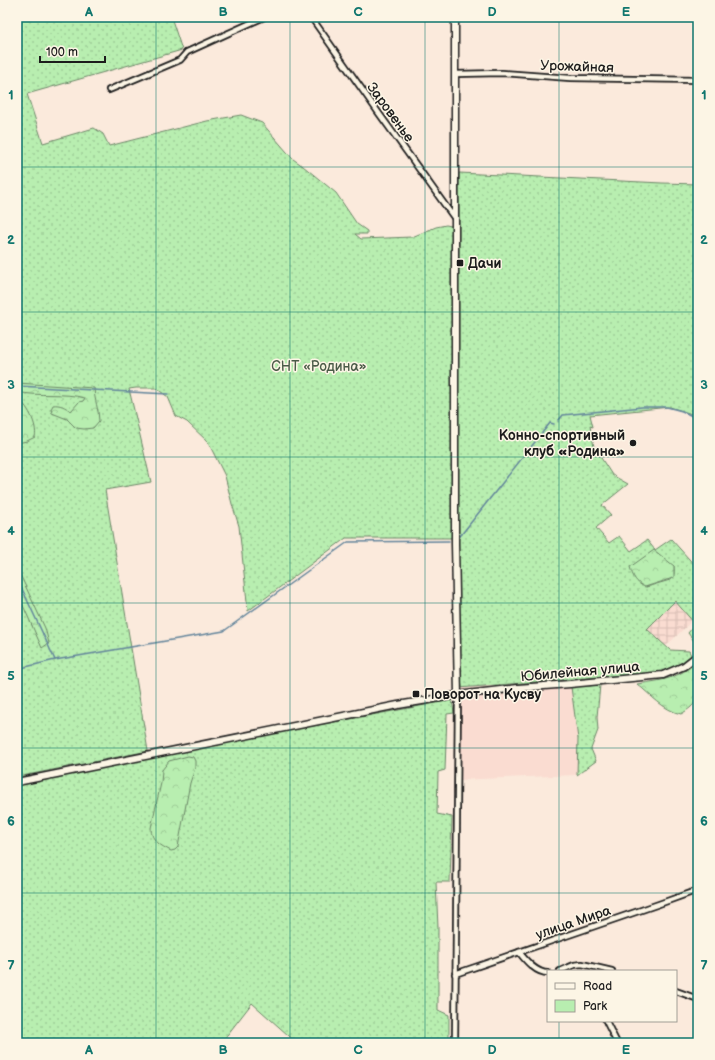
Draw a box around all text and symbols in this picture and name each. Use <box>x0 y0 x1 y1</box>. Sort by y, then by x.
text: A <box>84 4 93 20</box>
text: B <box>218 4 228 20</box>
text: C <box>353 4 363 20</box>
text: D <box>487 4 497 20</box>
text: E <box>622 4 631 20</box>
scale bar <box>40 38 105 64</box>
text: 100 m <box>46 45 78 60</box>
street label: Урожайная <box>540 57 614 76</box>
street label: Заровенье <box>363 79 418 146</box>
text: 1 <box>8 87 14 103</box>
text: 1 <box>701 87 707 103</box>
text: 2 <box>7 232 15 248</box>
text: 2 <box>700 232 708 248</box>
place label: Дачи <box>468 255 502 272</box>
marker: Дачи <box>455 258 465 268</box>
park label: СНТ «Родина» <box>271 358 367 375</box>
text: 3 <box>7 377 15 393</box>
text: 3 <box>700 377 708 393</box>
place label: Конно-спортивный клуб «Родина» <box>499 427 625 460</box>
marker: Конно-спортивный клуб «Родина» <box>628 438 638 448</box>
text: 4 <box>7 523 15 539</box>
text: 4 <box>700 523 708 539</box>
street label: Юбилейная улица <box>520 658 641 685</box>
text: 5 <box>7 668 15 684</box>
text: 5 <box>700 668 708 684</box>
place label: Поворот на Кусву <box>424 686 541 703</box>
marker: Поворот на Кусву <box>411 689 421 699</box>
text: 6 <box>7 813 15 829</box>
text: 6 <box>700 813 708 829</box>
street label: улица Мира <box>533 901 614 943</box>
text: 7 <box>7 958 15 974</box>
text: 7 <box>700 958 708 974</box>
legend <box>547 970 677 1022</box>
text: Road <box>583 979 612 994</box>
text: Park <box>583 999 607 1014</box>
text: A <box>84 1042 93 1058</box>
text: B <box>218 1042 228 1058</box>
text: C <box>353 1042 363 1058</box>
text: D <box>487 1042 497 1058</box>
text: E <box>622 1042 631 1058</box>

